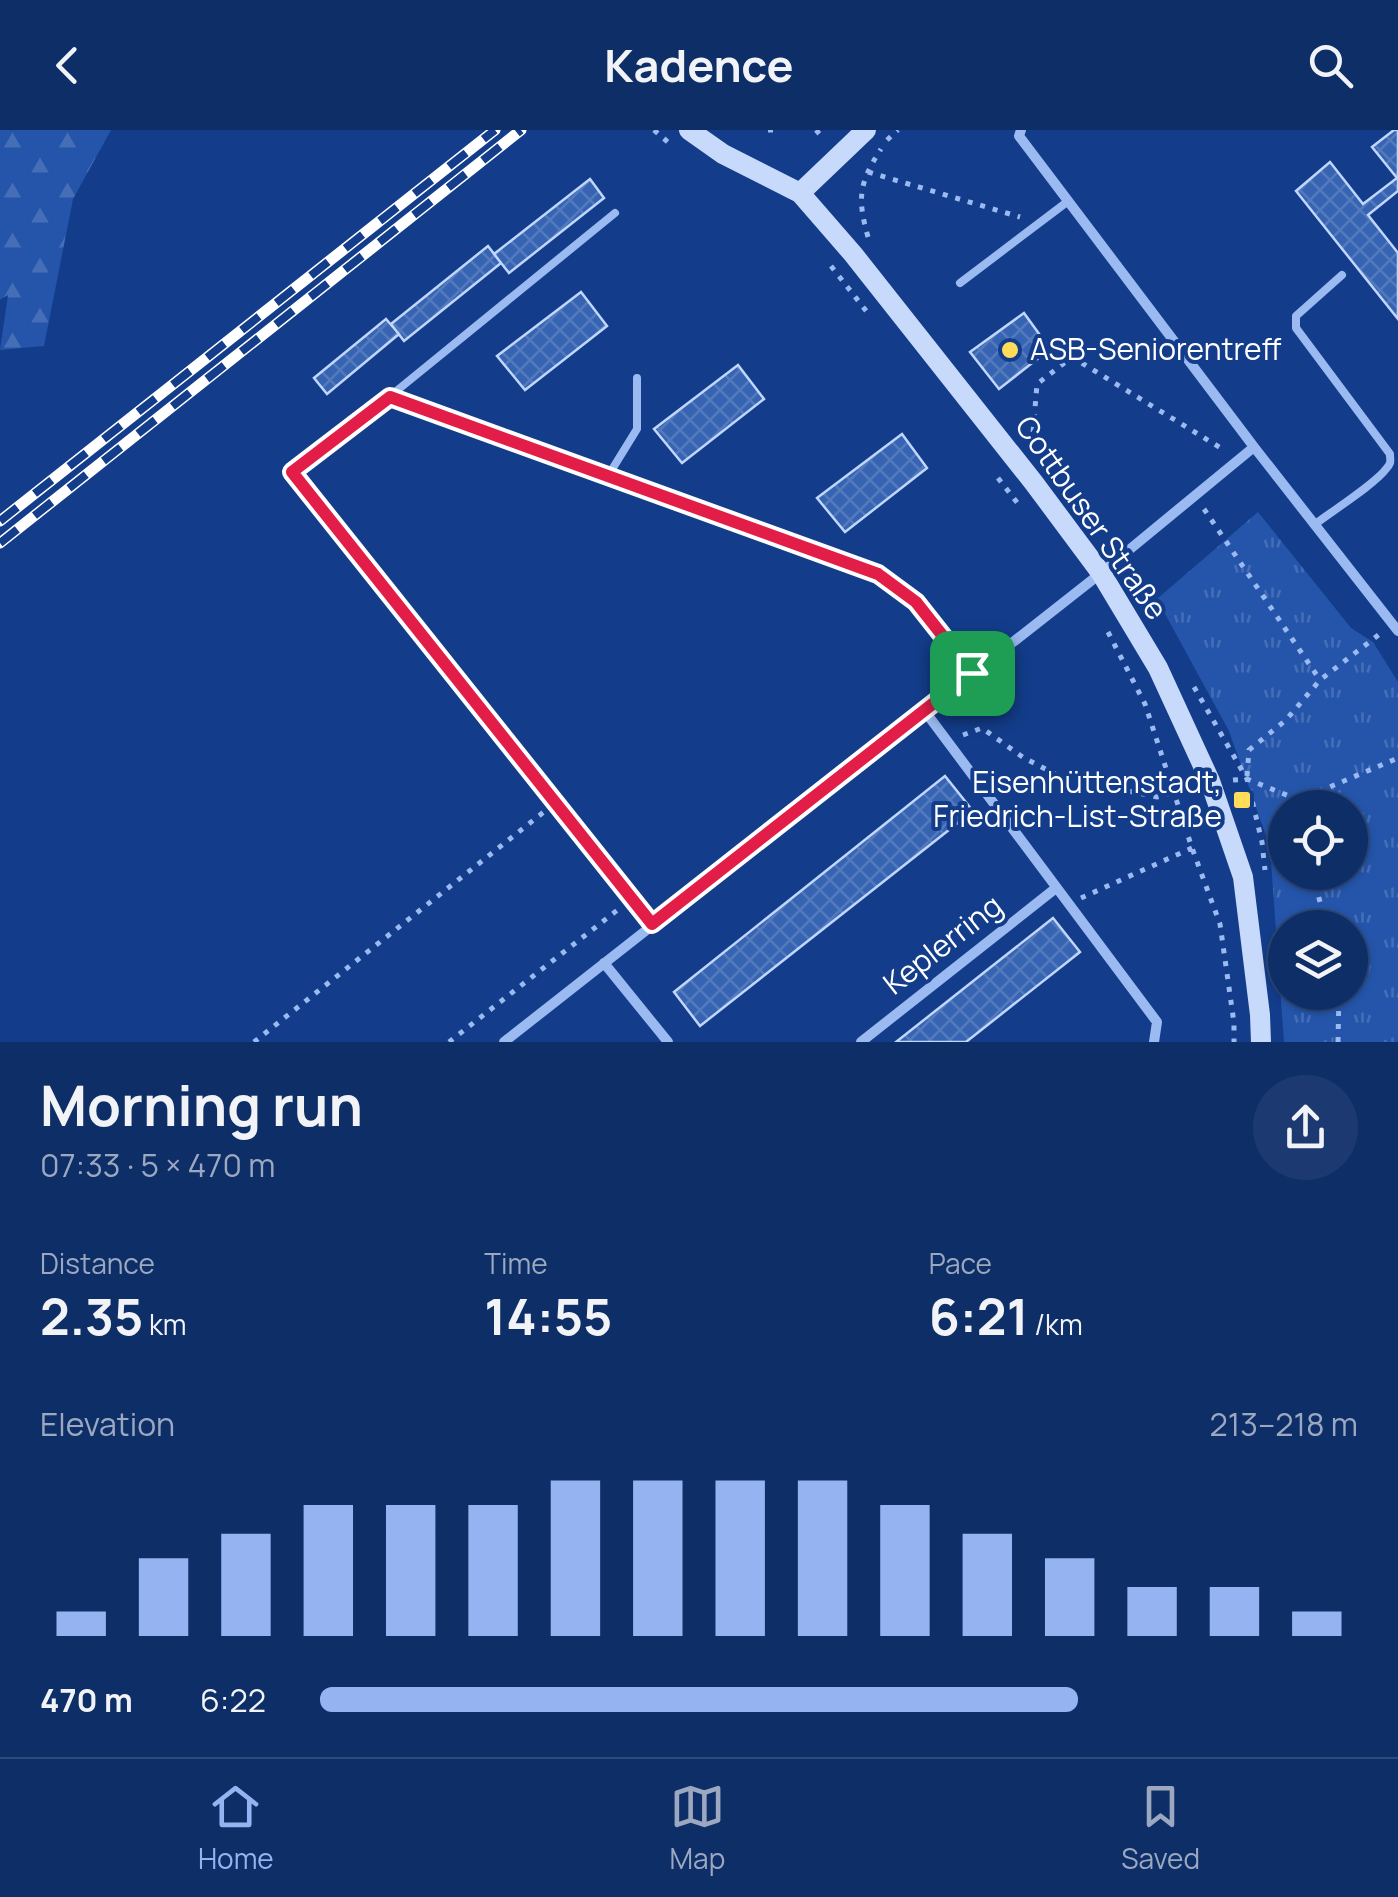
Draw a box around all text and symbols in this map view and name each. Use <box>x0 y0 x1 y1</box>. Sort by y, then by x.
text: Kadence <box>604 34 794 96</box>
icon: back <box>40 38 95 93</box>
icon: search <box>1303 38 1358 93</box>
place label: ASB-Seniorentreff <box>1030 328 1282 369</box>
marker: ASB-Seniorentreff <box>999 339 1021 361</box>
street label: Cottbuser Straße <box>1007 407 1178 627</box>
pin <box>930 631 1015 716</box>
icon: arrive <box>945 646 1000 701</box>
place label: Eisenhüttenstadt, Friedrich-List-Straße <box>933 761 1222 836</box>
marker: Eisenhüttenstadt, Friedrich-List-Straße <box>1231 789 1253 811</box>
map controls <box>1268 790 1368 1010</box>
button: locate <box>1268 790 1368 890</box>
street label: Keplerring <box>874 885 1010 1003</box>
button: layers <box>1268 910 1368 1010</box>
text: Morning run <box>40 1067 363 1143</box>
button: share <box>1253 1075 1358 1180</box>
text: 07:33 · 5 × 470 m <box>40 1143 275 1187</box>
text: Distance <box>40 1244 155 1282</box>
text: Time <box>484 1244 548 1282</box>
text: Pace <box>929 1244 992 1282</box>
text: 2.35 <box>40 1282 143 1350</box>
text: 14:55 <box>484 1282 612 1350</box>
text: 6:21 <box>929 1282 1029 1350</box>
text: km <box>143 1305 187 1343</box>
text: /km <box>1029 1305 1083 1343</box>
text: Elevation <box>40 1402 175 1446</box>
text: 213–218 m <box>1209 1402 1358 1446</box>
text: 470 m <box>40 1678 133 1722</box>
text: 6:22 <box>200 1678 266 1722</box>
tab: Home <box>198 1779 274 1877</box>
tab: Map <box>670 1779 725 1877</box>
tab: Saved <box>1121 1779 1200 1877</box>

